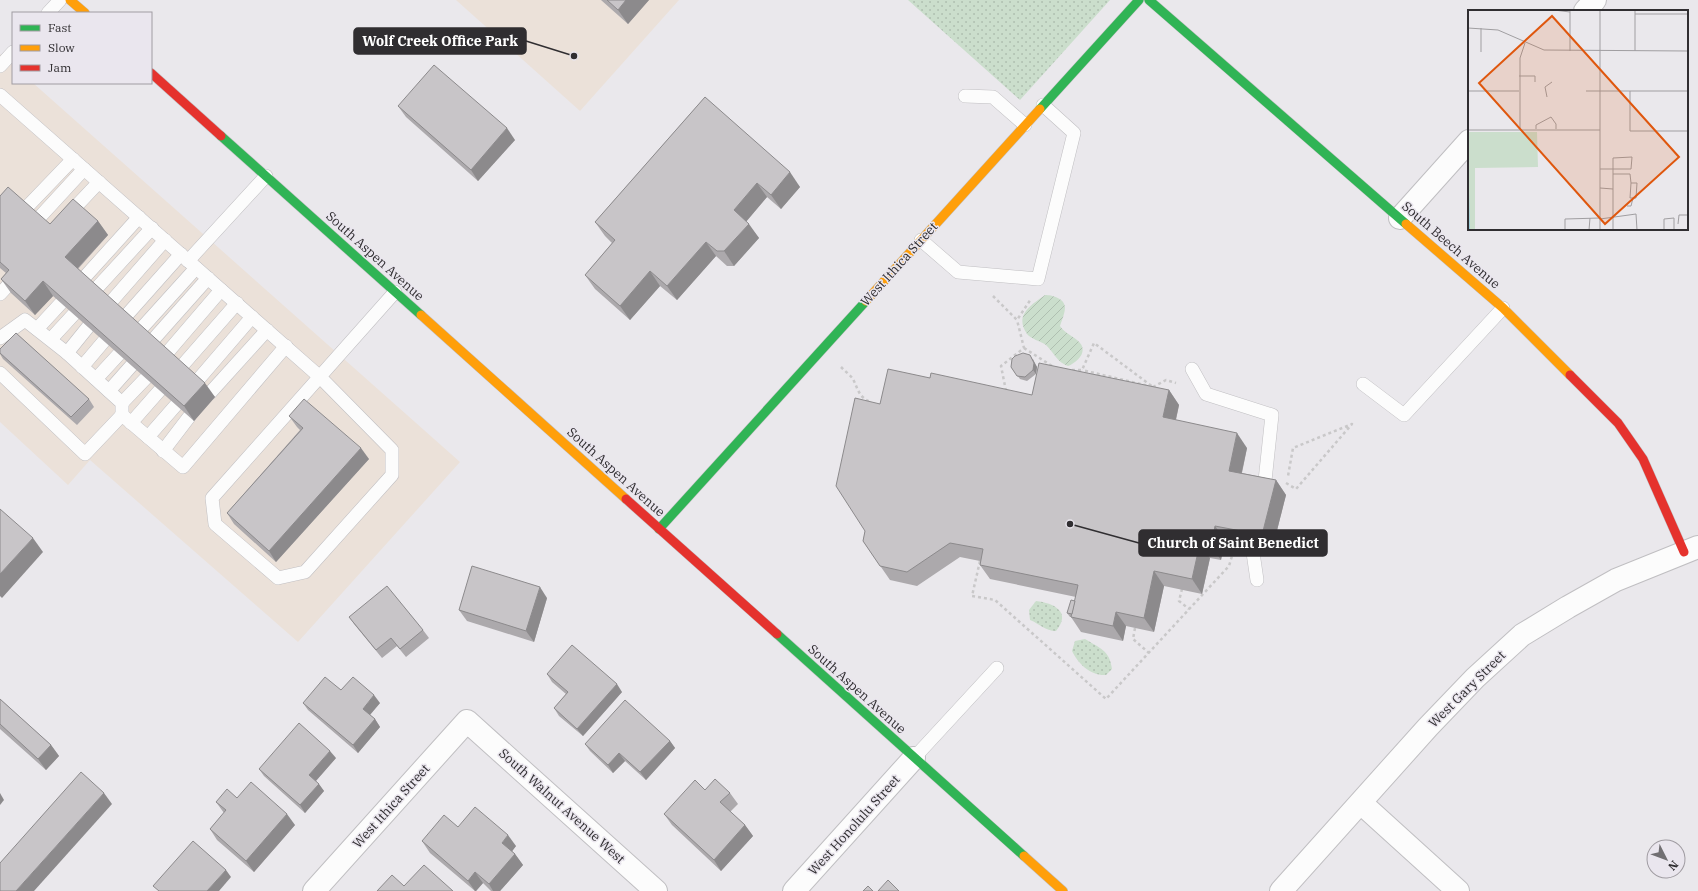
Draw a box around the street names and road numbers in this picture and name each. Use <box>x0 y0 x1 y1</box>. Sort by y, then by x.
street label: South Beech Avenue <box>1398 198 1504 292</box>
street label: South Aspen Avenue <box>322 207 428 305</box>
street label: West Ithica Street <box>857 218 942 310</box>
street label: South Aspen Avenue <box>563 423 669 521</box>
street label: South Aspen Avenue <box>804 640 910 738</box>
street label: West Gary Street <box>1425 647 1509 731</box>
street label: South Walnut Avenue West <box>495 745 629 867</box>
street label: West Ithica Street <box>349 760 434 852</box>
street label: West Honolulu Street <box>804 771 904 879</box>

